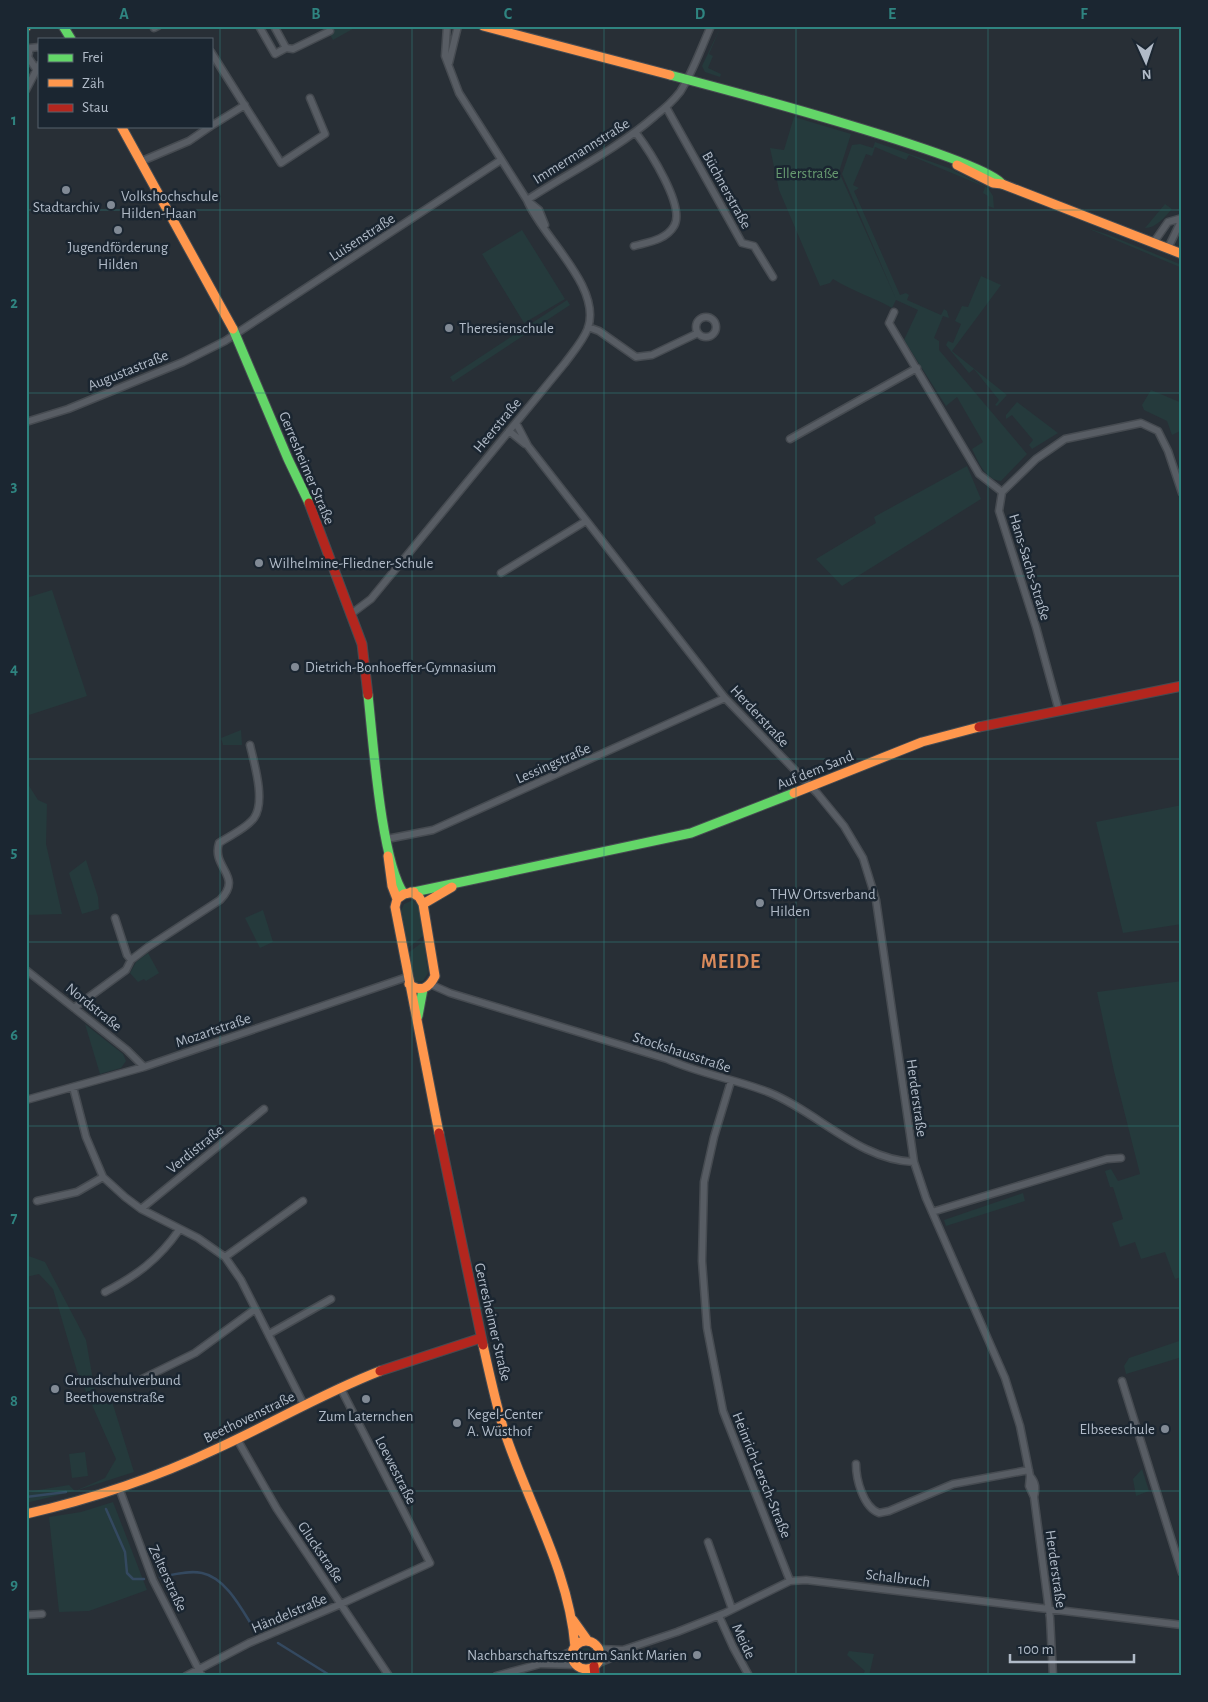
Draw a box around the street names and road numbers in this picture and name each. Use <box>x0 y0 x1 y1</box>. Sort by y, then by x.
street label: Immermannstraße <box>530 116 632 187</box>
street label: Büchnerstraße <box>699 149 754 231</box>
street label: Luisenstraße <box>327 211 398 264</box>
street label: Augustastraße <box>86 347 171 393</box>
street label: Heerstraße <box>470 395 524 455</box>
street label: Gerresheimer Straße <box>276 410 337 527</box>
street label: Hans-Sachs-Straße <box>1006 512 1053 622</box>
street label: Herderstraße <box>727 683 792 750</box>
street label: Lessingstraße <box>514 740 593 787</box>
street label: Auf dem Sand <box>775 748 856 793</box>
street label: Nordstraße <box>63 980 124 1034</box>
street label: Mozartstraße <box>174 1011 253 1050</box>
street label: Stockshausstraße <box>631 1030 733 1075</box>
street label: Herderstraße <box>904 1058 929 1138</box>
street label: Verdistraße <box>164 1122 227 1177</box>
street label: Gerresheimer Straße <box>472 1261 513 1383</box>
street label: Beethovenstraße <box>201 1389 297 1446</box>
street label: Heinrich-Lersch-Straße <box>729 1410 794 1540</box>
street label: Loewestraße <box>372 1434 419 1507</box>
street label: Gluckstraße <box>295 1519 346 1586</box>
street label: Herderstraße <box>1043 1529 1068 1609</box>
street label: Zelterstraße <box>146 1543 190 1614</box>
street label: Schalbruch <box>865 1567 931 1590</box>
street label: Händelstraße <box>249 1591 329 1636</box>
street label: Meide <box>729 1621 758 1661</box>

